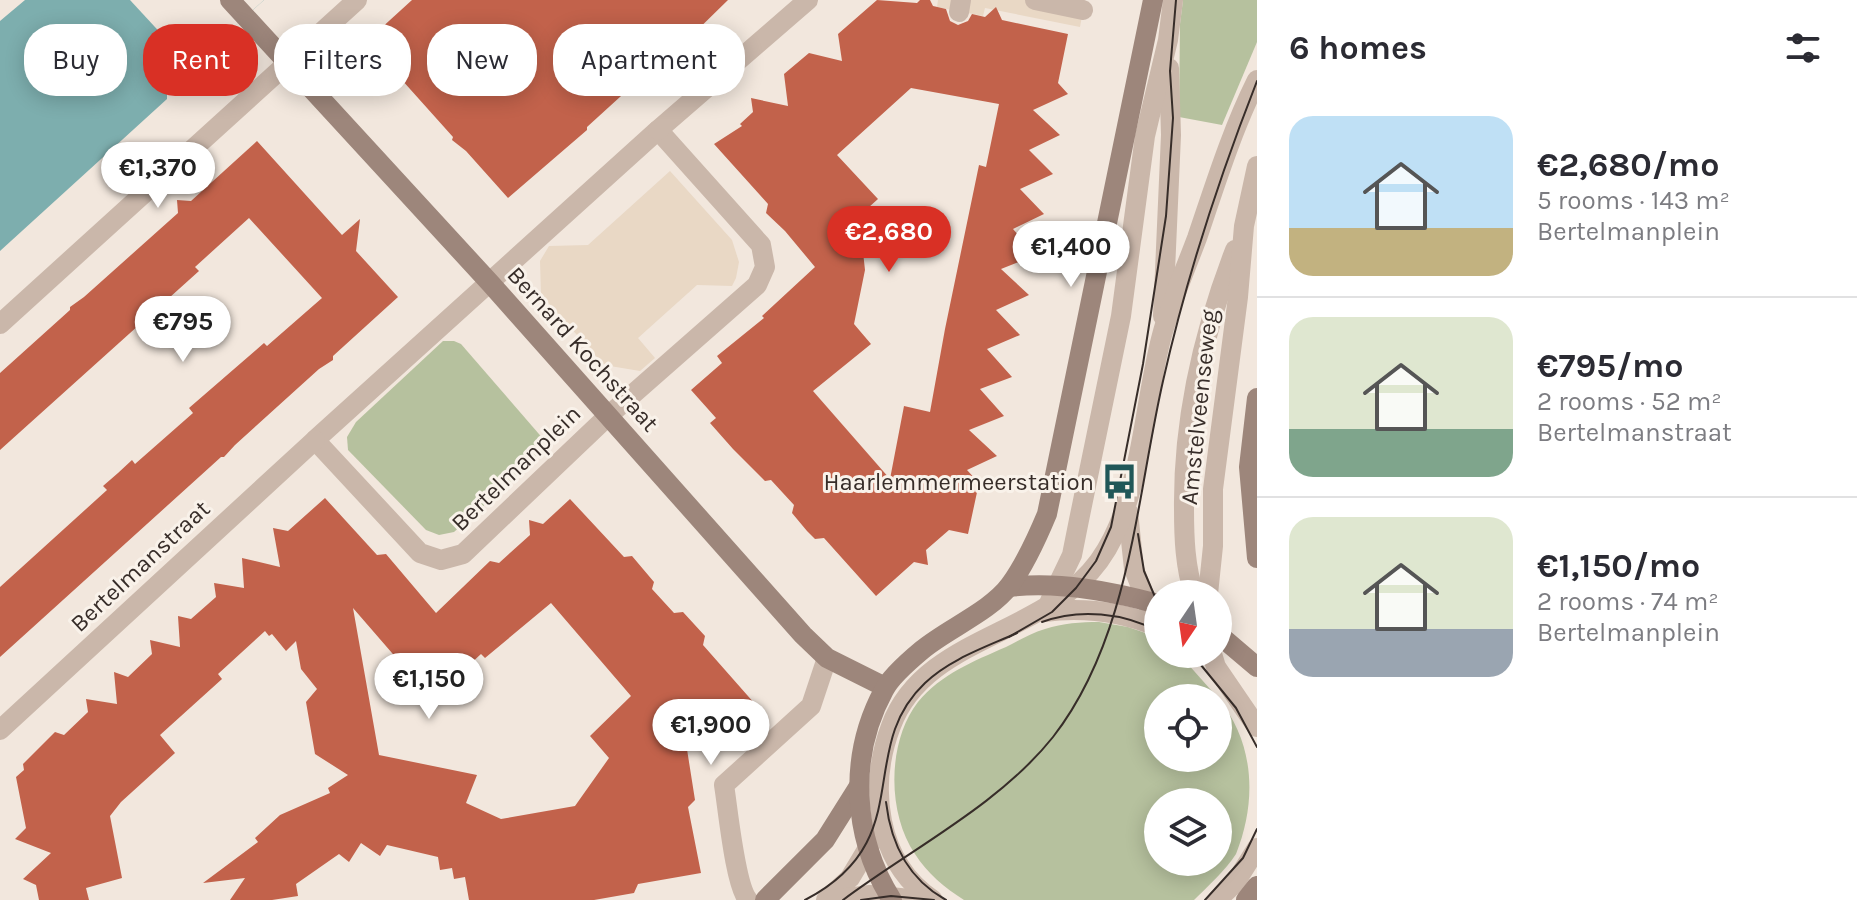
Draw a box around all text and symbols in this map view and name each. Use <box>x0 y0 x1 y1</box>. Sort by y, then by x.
chip: Buy <box>24 24 127 96</box>
chip: Rent <box>143 24 258 96</box>
chip: Filters <box>274 24 411 96</box>
chip: New <box>427 24 537 96</box>
chip: Apartment <box>553 24 745 96</box>
icon: filters <box>1781 26 1825 70</box>
text: 6 homes <box>1289 28 1427 68</box>
pin: €1,370 <box>93 142 223 210</box>
text: €2,680/mo <box>1537 145 1719 185</box>
icon: home <box>1353 148 1449 244</box>
text: €1,370 <box>119 152 197 183</box>
text: 5 rooms · 143 m² <box>1537 185 1730 216</box>
pin: €2,680 <box>824 206 954 274</box>
text: €2,680 <box>845 216 933 247</box>
text: Bertelmanplein <box>1537 216 1720 247</box>
pin: €1,400 <box>1006 221 1136 289</box>
text: €1,400 <box>1031 231 1111 262</box>
street label: Bernard Kochstraat <box>501 261 665 437</box>
pin: €795 <box>136 296 230 364</box>
text: €795 <box>153 306 213 337</box>
street label: Amstelveenseweg <box>1175 307 1223 506</box>
text: €795/mo <box>1537 346 1684 386</box>
icon: home <box>1353 349 1449 445</box>
text: 2 rooms · 52 m² <box>1537 386 1722 417</box>
street label: Bertelmanplein <box>446 399 586 537</box>
text: Bertelmanstraat <box>1537 417 1732 448</box>
bus stop icon: Haarlemmermeerstation <box>1101 463 1139 501</box>
place label: Haarlemmermeerstation <box>824 468 1094 496</box>
street label: Bertelmanstraat <box>65 494 215 638</box>
text: €1,150/mo <box>1537 546 1700 586</box>
icon: home <box>1353 549 1449 645</box>
north arrow <box>1144 580 1232 668</box>
map controls <box>1144 580 1232 876</box>
text: 2 rooms · 74 m² <box>1537 586 1719 617</box>
text: Bertelmanplein <box>1537 617 1720 648</box>
pin: €1,150 <box>364 653 494 721</box>
text: €1,150 <box>392 663 466 694</box>
button: locate <box>1144 684 1232 772</box>
pin: €1,900 <box>646 699 776 767</box>
text: €1,900 <box>670 709 752 740</box>
button: layers <box>1144 788 1232 876</box>

